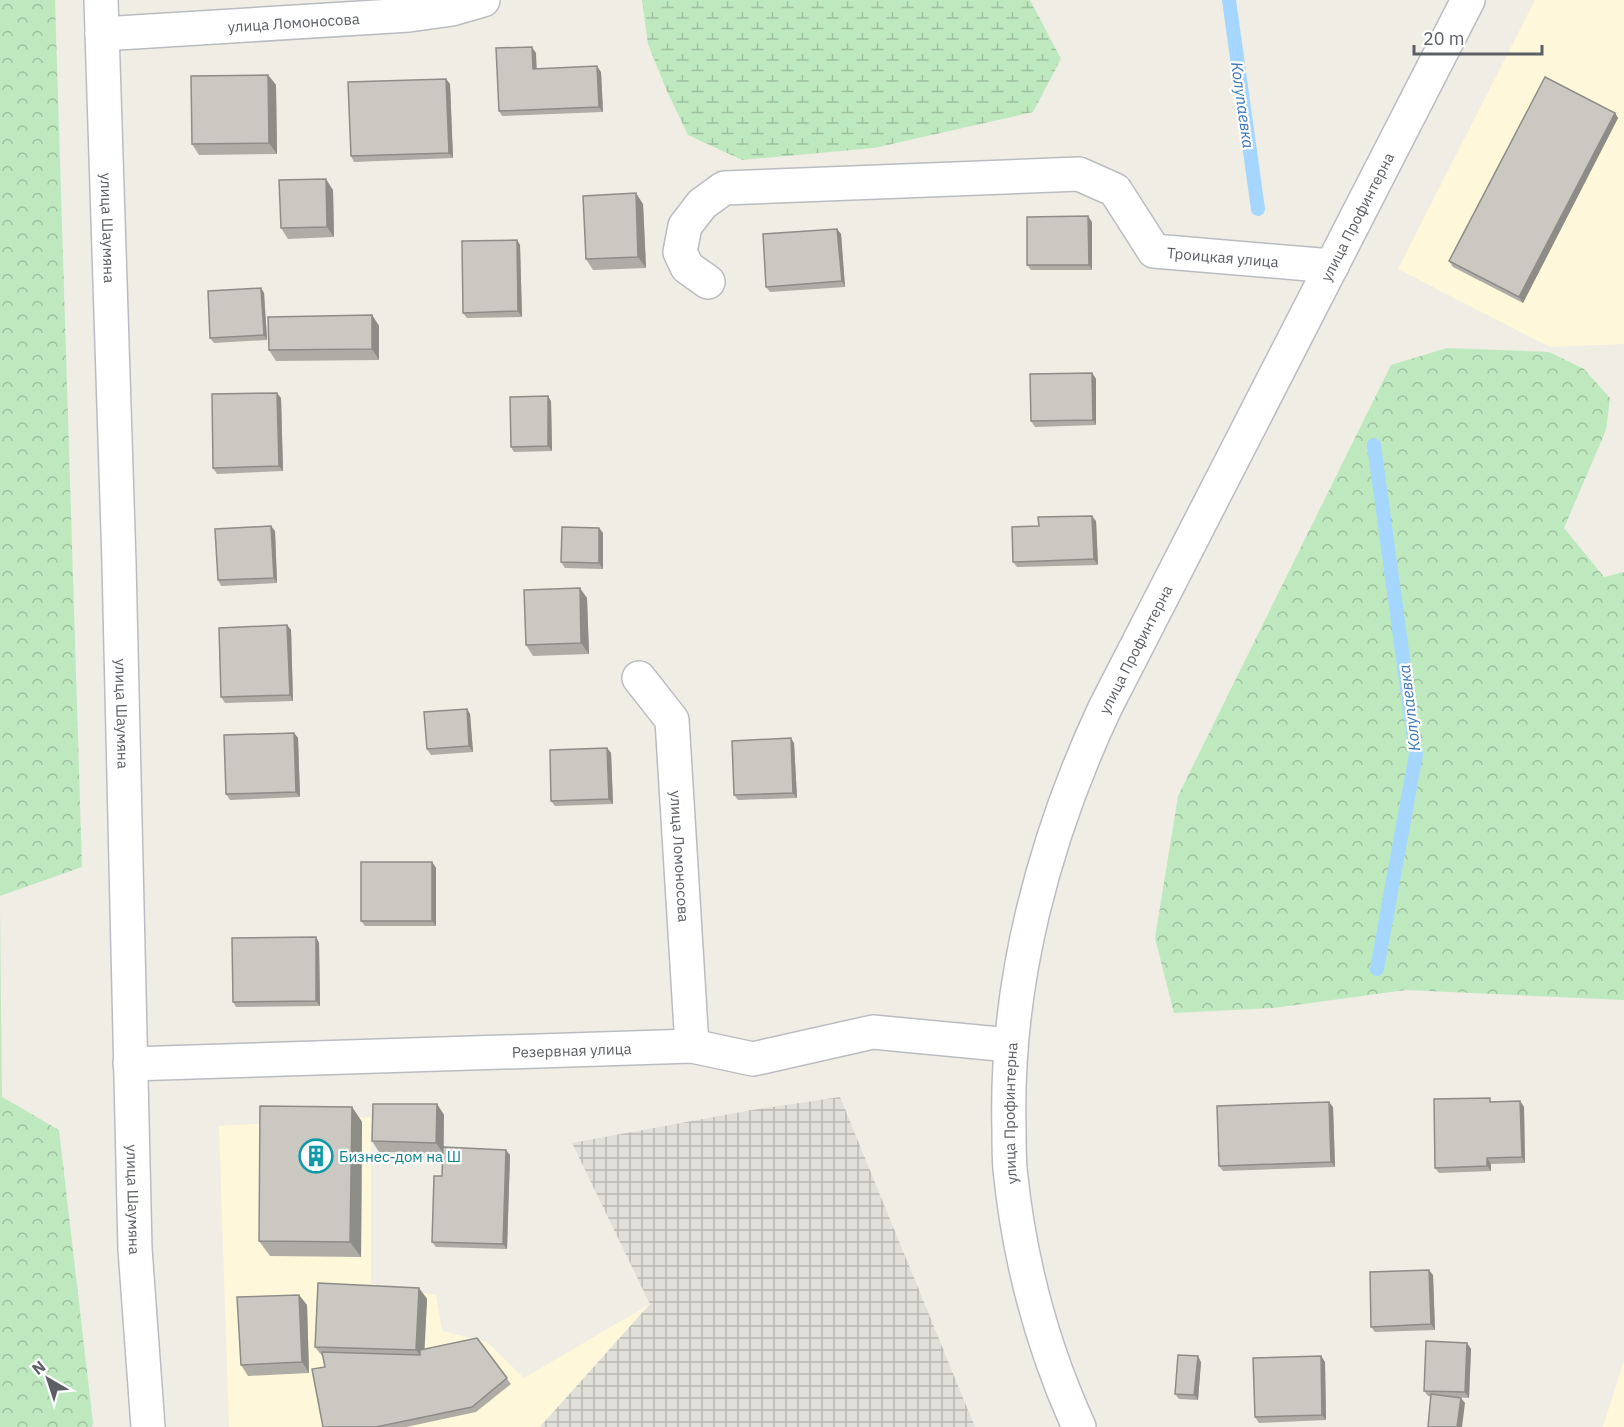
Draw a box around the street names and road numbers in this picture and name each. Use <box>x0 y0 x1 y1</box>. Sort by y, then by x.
street label: улица Ломоносова <box>227 9 360 36</box>
street label: улица Профинтерна <box>1316 149 1398 284</box>
street label: улица Шаумяна <box>97 172 120 283</box>
street label: Троицкая улица <box>1166 243 1280 271</box>
street label: улица Профинтерна <box>1094 582 1176 717</box>
street label: улица Шаумяна <box>112 658 133 769</box>
street label: улица Ломоносова <box>667 790 694 923</box>
street label: Резервная улица <box>512 1038 632 1061</box>
street label: улица Профинтерна <box>999 1041 1021 1185</box>
street label: улица Шаумяна <box>123 1144 145 1255</box>

